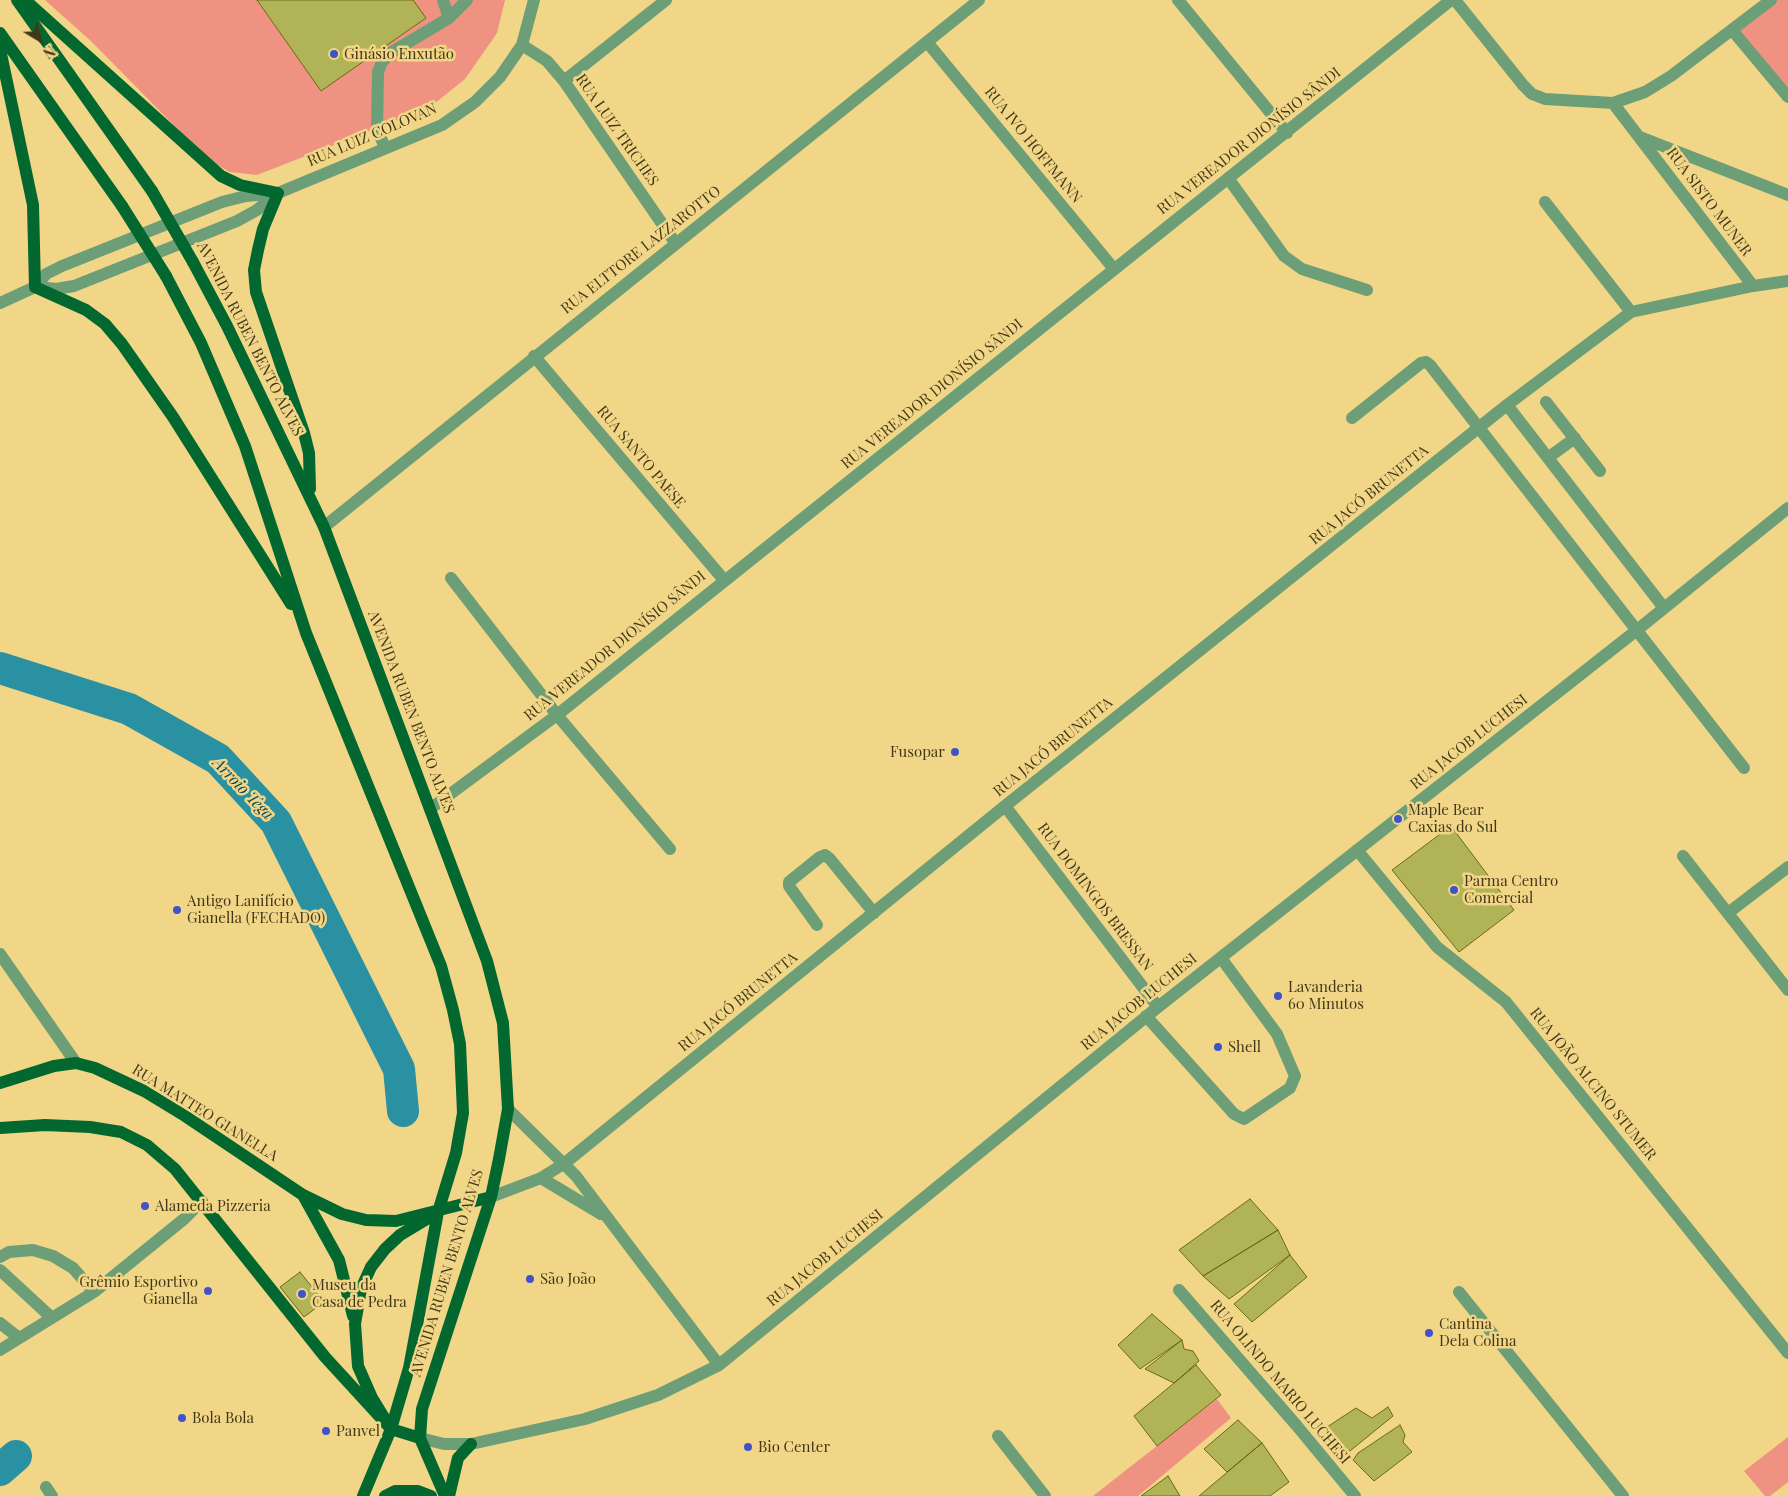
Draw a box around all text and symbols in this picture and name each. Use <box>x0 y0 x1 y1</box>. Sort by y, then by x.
north arrow <box>15 15 65 65</box>
text: N <box>40 42 59 63</box>
place label: Ginásio Enxutão <box>344 45 454 63</box>
marker: Ginásio Enxutão <box>328 48 340 60</box>
street label: RUA VEREADOR DIONÍSIO SÂNDI <box>1154 64 1344 218</box>
street label: RUA LUIZ TRICHES <box>572 71 662 189</box>
street label: RUA IVO HOFFMANN <box>981 83 1085 207</box>
street label: RUA LUIZ COLOVAN <box>305 100 439 170</box>
street label: RUA SISTO MUNER <box>1662 144 1756 260</box>
street label: RUA ELTTORE LAZZAROTTO <box>558 182 724 318</box>
street label: AVENIDA RUBEN BENTO ALVES <box>193 239 307 439</box>
street label: RUA VEREADOR DIONÍSIO SÂNDI <box>838 315 1026 473</box>
street label: RUA SANTO PAESE <box>593 402 689 512</box>
street label: RUA JACÓ BRUNETTA <box>1306 441 1432 549</box>
street label: RUA VEREADOR DIONÍSIO SÂNDI <box>521 567 709 725</box>
street label: AVENIDA RUBEN BENTO ALVES <box>364 608 458 816</box>
street label: RUA JACOB LUCHESI <box>1407 691 1531 793</box>
street label: RUA JACÓ BRUNETTA <box>990 693 1116 801</box>
place label: Fusopar <box>890 743 945 761</box>
marker: Fusopar <box>949 746 961 758</box>
water label: Arroio Tega <box>209 754 277 824</box>
place label: Maple Bear Caxias do Sul <box>1408 801 1498 836</box>
marker: Maple Bear Caxias do Sul <box>1392 813 1404 825</box>
street label: RUA DOMINGOS BRESSAN <box>1033 819 1157 975</box>
place label: Parma Centro Comercial <box>1464 872 1558 907</box>
marker: Parma Centro Comercial <box>1448 884 1460 896</box>
place label: Antigo Lanifício Gianella (FECHADO) <box>187 892 325 927</box>
marker: Antigo Lanifício Gianella (FECHADO) <box>171 904 183 916</box>
street label: RUA JACÓ BRUNETTA <box>675 948 801 1056</box>
street label: RUA JACOB LUCHESI <box>1077 950 1201 1054</box>
place label: Lavanderia 60 Minutos <box>1288 978 1364 1013</box>
marker: Lavanderia 60 Minutos <box>1272 990 1284 1002</box>
street label: RUA JOÃO ALCINO STUMER <box>1526 1004 1660 1164</box>
place label: Shell <box>1228 1038 1261 1056</box>
marker: Shell <box>1212 1041 1224 1053</box>
street label: RUA MATTEO GIANELLA <box>129 1061 281 1165</box>
street label: AVENIDA RUBEN BENTO ALVES <box>407 1167 487 1379</box>
place label: Alameda Pizzeria <box>155 1197 271 1215</box>
marker: Alameda Pizzeria <box>139 1200 151 1212</box>
street label: RUA JACOB LUCHESI <box>763 1206 887 1310</box>
place label: São João <box>540 1270 596 1288</box>
place label: Grêmio Esportivo Gianella <box>79 1273 198 1308</box>
marker: São João <box>524 1273 536 1285</box>
place label: Museu da Casa de Pedra <box>312 1276 407 1311</box>
marker: Grêmio Esportivo Gianella <box>202 1285 214 1297</box>
marker: Museu da Casa de Pedra <box>296 1288 308 1300</box>
street label: RUA OLINDO MARIO LUCHESI <box>1206 1296 1354 1468</box>
place label: Cantina Dela Colina <box>1439 1315 1516 1350</box>
marker: Cantina Dela Colina <box>1423 1327 1435 1339</box>
place label: Bola Bola <box>192 1409 254 1427</box>
marker: Bola Bola <box>176 1412 188 1424</box>
place label: Panvel <box>336 1422 380 1440</box>
marker: Panvel <box>320 1425 332 1437</box>
place label: Bio Center <box>758 1438 830 1456</box>
marker: Bio Center <box>742 1441 754 1453</box>

